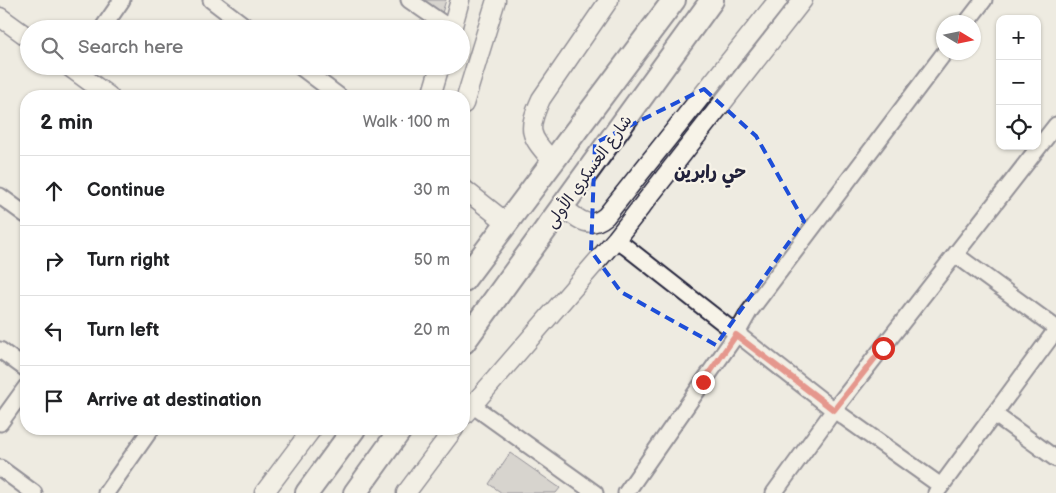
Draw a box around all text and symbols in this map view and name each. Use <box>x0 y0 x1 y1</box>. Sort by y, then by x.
north arrow <box>936 15 981 60</box>
map controls <box>996 15 1041 150</box>
button: + <box>996 15 1041 60</box>
search box <box>20 20 470 75</box>
icon: search <box>38 34 66 62</box>
text: Search here <box>78 36 183 59</box>
button: − <box>996 60 1041 105</box>
button: locate <box>996 105 1041 150</box>
text: 2 min <box>40 110 93 135</box>
street label: شارع العسكري الأولى <box>540 111 637 232</box>
text: Walk · 100 m <box>363 113 450 132</box>
district label: حي رابرين <box>674 162 746 188</box>
icon: ahead <box>40 177 68 205</box>
text: Continue <box>87 179 165 202</box>
text: 30 m <box>413 181 450 200</box>
icon: right <box>40 247 68 275</box>
text: Turn right <box>87 249 170 272</box>
text: 50 m <box>414 251 450 270</box>
icon: left <box>40 317 68 345</box>
text: Turn left <box>87 319 159 342</box>
text: 20 m <box>414 321 450 340</box>
route start <box>872 337 895 360</box>
route end <box>692 371 715 394</box>
icon: arrive <box>40 387 68 415</box>
text: Arrive at destination <box>87 389 262 412</box>

